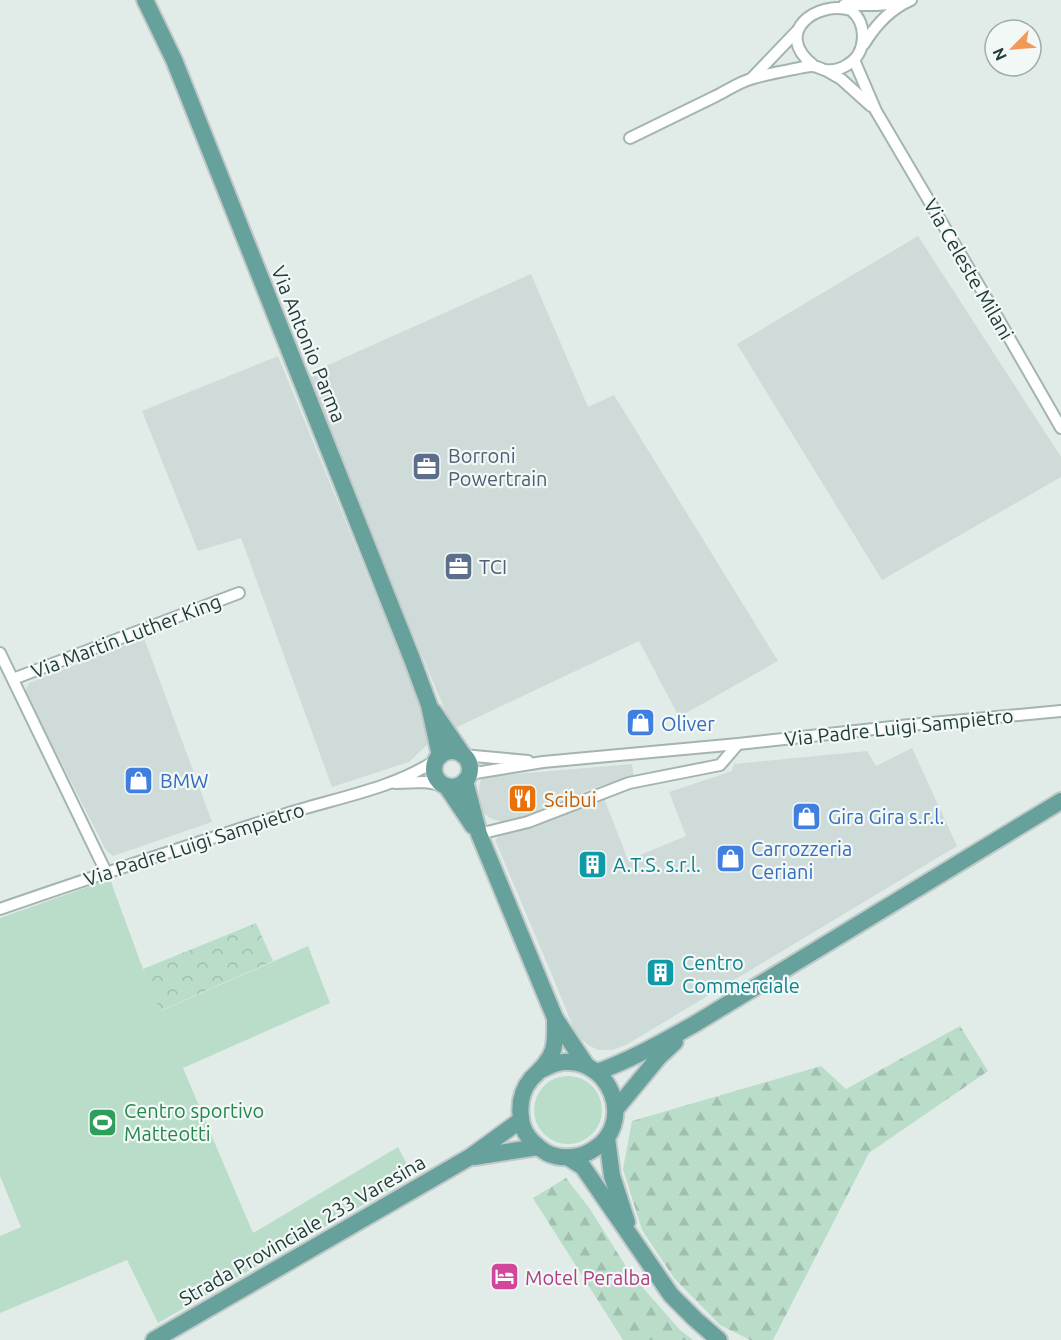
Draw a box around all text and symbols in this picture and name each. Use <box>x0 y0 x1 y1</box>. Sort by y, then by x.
north arrow <box>983 18 1043 78</box>
text: N <box>989 45 1010 64</box>
street label: Via Celeste Milani <box>919 194 1019 344</box>
street label: Via Antonio Parma <box>267 262 351 426</box>
place label: Borroni Powertrain <box>448 444 548 490</box>
office icon: Borroni Powertrain <box>411 451 443 483</box>
office icon: TCI <box>442 550 474 582</box>
place label: TCI <box>479 555 507 578</box>
street label: Via Martin Luther King <box>28 589 224 683</box>
street label: Via Padre Luigi Sampietro <box>783 704 1015 750</box>
shop icon: Oliver <box>624 707 656 739</box>
place label: Oliver <box>661 712 715 735</box>
shop icon: BMW <box>123 764 155 796</box>
place label: BMW <box>160 769 209 792</box>
restaurant icon: Scibui <box>507 783 539 815</box>
place label: Scibui <box>544 788 597 811</box>
street label: Via Padre Luigi Sampietro <box>81 797 307 891</box>
shop icon: Gira Gira s.r.l. <box>791 800 823 832</box>
place label: Gira Gira s.r.l. <box>828 805 944 828</box>
place label: Carrozzeria Ceriani <box>751 837 852 883</box>
shop icon: Carrozzeria Ceriani <box>714 843 746 875</box>
building icon: A.T.S. s.r.l. <box>576 848 608 880</box>
place label: A.T.S. s.r.l. <box>613 853 701 876</box>
place label: Centro Commerciale <box>682 951 800 997</box>
building icon: Centro Commerciale <box>645 957 677 989</box>
place label: Centro sportivo Matteotti <box>124 1099 264 1145</box>
sports icon: Centro sportivo Matteotti <box>87 1106 119 1138</box>
street label: Strada Provinciale 233 Varesina <box>175 1150 429 1310</box>
hotel icon: Motel Peralba <box>488 1261 520 1293</box>
place label: Motel Peralba <box>525 1266 650 1289</box>

